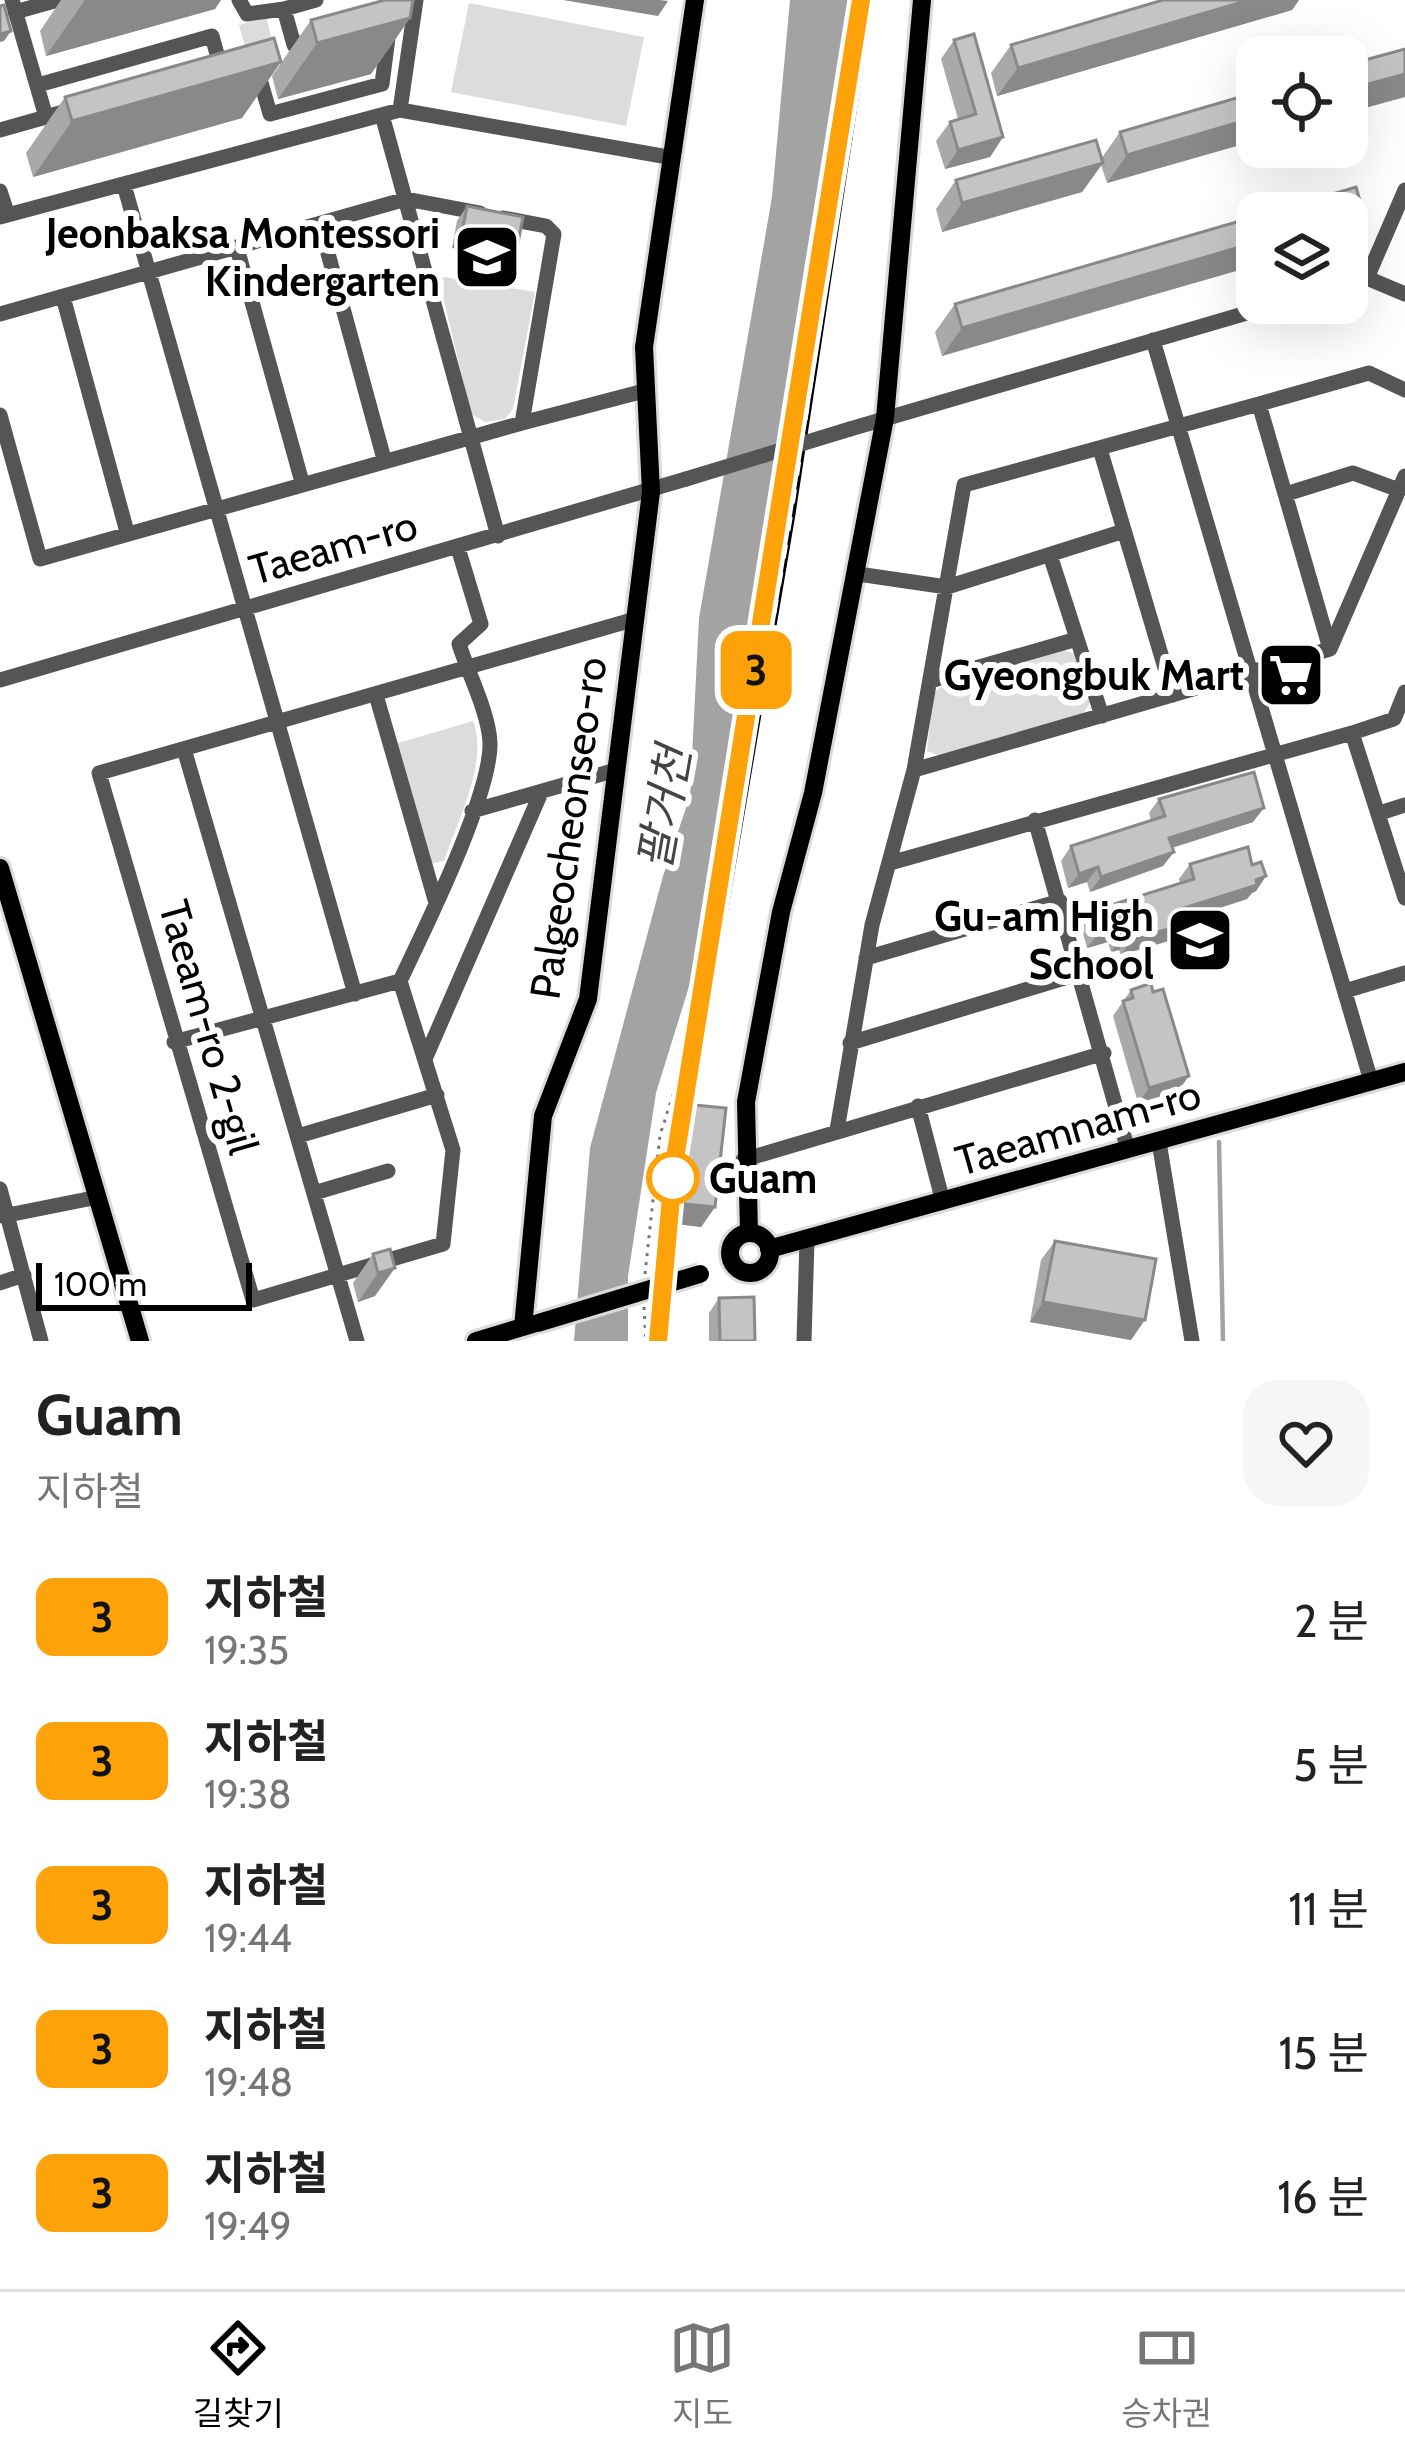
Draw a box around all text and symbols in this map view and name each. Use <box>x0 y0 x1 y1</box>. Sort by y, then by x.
map controls <box>1236 36 1368 324</box>
button: locate <box>1236 36 1368 168</box>
button: layers <box>1236 192 1368 324</box>
place label: Jeonbaksa Montessori Kindergarten <box>45 207 440 307</box>
school or university icon: Jeonbaksa Montessori Kindergarten <box>452 222 522 292</box>
street label: Taeam-ro <box>243 498 423 596</box>
line badge: 3 <box>717 631 795 709</box>
supermarket icon: Gyeongbuk Mart <box>1256 640 1326 710</box>
text: 3 <box>745 644 767 696</box>
place label: Gyeongbuk Mart <box>944 649 1244 701</box>
street label: Palgeocheonseo-ro <box>518 654 618 1002</box>
water label: 팔거천 <box>627 738 702 874</box>
place label: Gu-am High School <box>934 890 1154 990</box>
street label: Taeam-ro 2-gil <box>148 894 270 1160</box>
school or university icon: Gu-am High School <box>1165 905 1235 975</box>
street label: Taeamnam-ro <box>949 1067 1207 1187</box>
place label: Guam <box>709 1152 817 1204</box>
marker: Guam <box>648 1153 698 1203</box>
scale bar <box>36 1257 252 1310</box>
text: 100 m <box>54 1264 147 1304</box>
text: Guam <box>36 1380 183 1449</box>
button: heart <box>1243 1380 1369 1506</box>
text: 지하철 <box>36 1467 144 1515</box>
text: 지하철 <box>204 1570 328 1624</box>
text: 3 <box>91 1591 113 1643</box>
text: 2 분 <box>1294 1594 1369 1648</box>
text: 19:35 <box>204 1626 289 1674</box>
text: 지하철 <box>204 1714 328 1768</box>
text: 3 <box>91 1735 113 1787</box>
text: 5 분 <box>1293 1738 1369 1792</box>
text: 19:38 <box>204 1770 292 1818</box>
text: 지하철 <box>204 1858 328 1912</box>
text: 3 <box>91 1879 113 1931</box>
text: 11 분 <box>1288 1882 1369 1936</box>
text: 19:44 <box>204 1914 292 1962</box>
text: 지하철 <box>204 2002 328 2056</box>
text: 3 <box>91 2023 113 2075</box>
text: 15 분 <box>1278 2026 1369 2080</box>
text: 19:48 <box>204 2058 293 2106</box>
text: 지하철 <box>204 2146 328 2200</box>
text: 3 <box>91 2167 113 2219</box>
text: 16 분 <box>1277 2170 1369 2224</box>
text: 19:49 <box>204 2202 292 2250</box>
tab: 길찾기 <box>193 2315 284 2435</box>
tab: 지도 <box>669 2315 735 2435</box>
tab: 승차권 <box>1121 2315 1212 2435</box>

